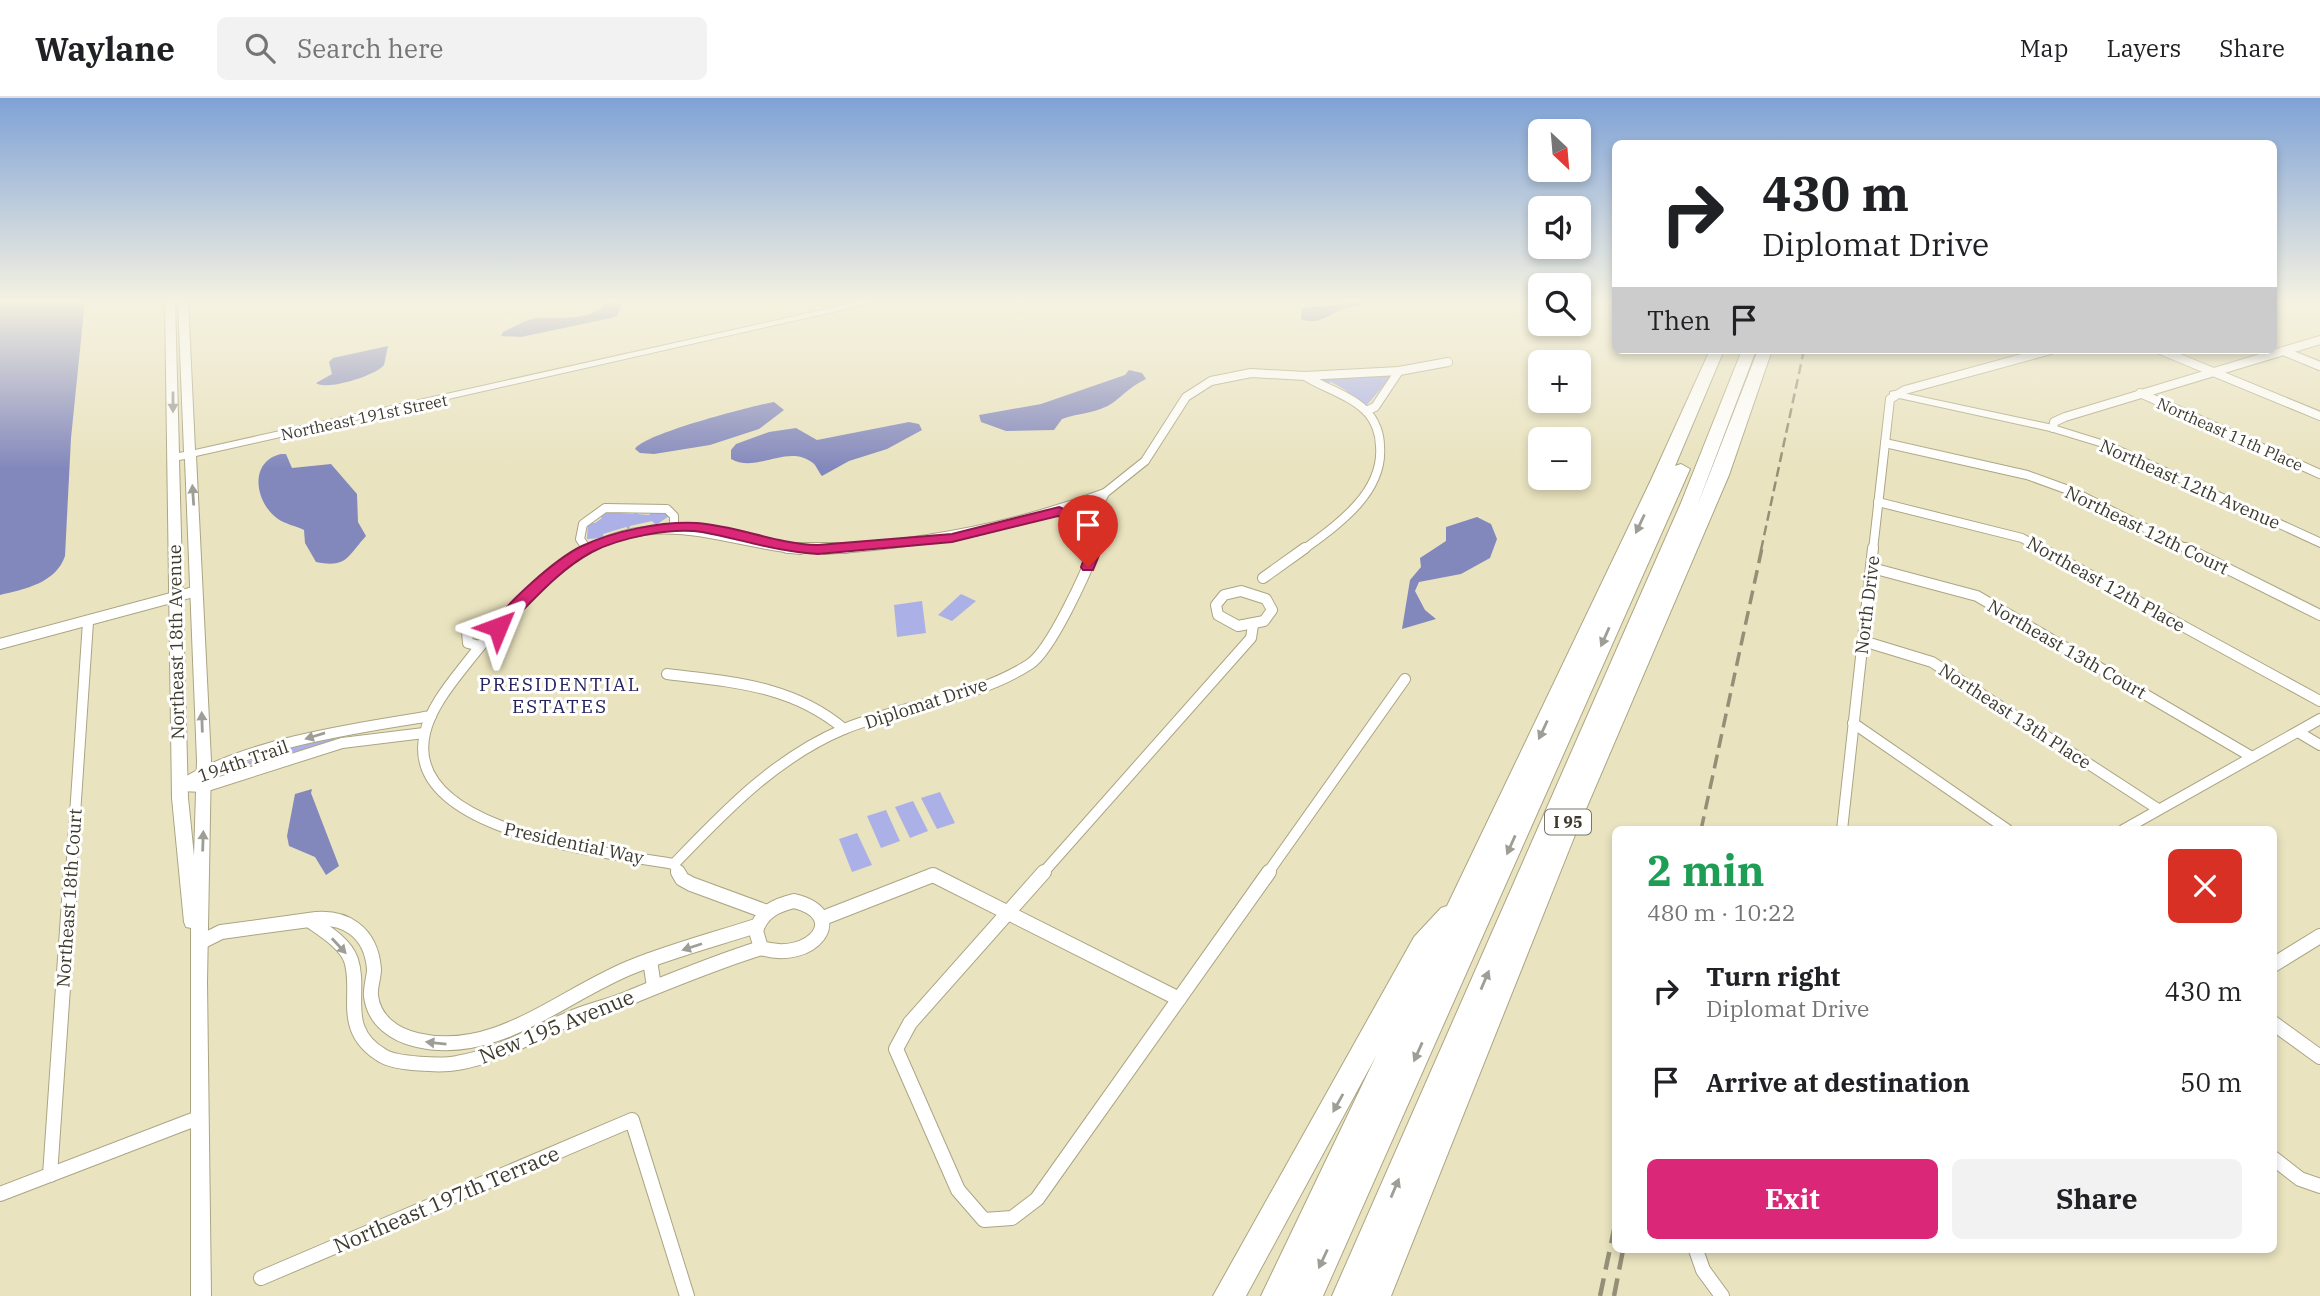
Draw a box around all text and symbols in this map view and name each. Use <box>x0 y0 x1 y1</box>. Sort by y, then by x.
search box <box>217 17 707 80</box>
text: Waylane <box>35 27 175 70</box>
icon: search <box>241 29 279 67</box>
text: Search here <box>297 31 443 65</box>
text: Map <box>2020 32 2068 64</box>
text: Layers <box>2106 32 2181 64</box>
text: Share <box>2219 32 2285 64</box>
north arrow <box>1528 119 1591 182</box>
map controls <box>1528 119 1591 490</box>
text: 430 m <box>1762 161 1909 224</box>
icon: right <box>1647 168 1738 259</box>
button: sound <box>1528 196 1591 259</box>
text: Diplomat Drive <box>1762 223 1989 265</box>
button: search <box>1528 273 1591 336</box>
icon: arrive <box>1725 301 1763 339</box>
text: Then <box>1647 303 1711 337</box>
button: + <box>1528 350 1591 413</box>
street label: Northeast 191st Street <box>279 390 449 444</box>
one-way arrow <box>167 391 178 413</box>
street label: Northeast 11th Place <box>2154 393 2306 475</box>
button: − <box>1528 427 1591 490</box>
street label: Northeast 12th Avenue <box>2096 434 2284 534</box>
street label: Northeast 12th Court <box>2061 480 2233 580</box>
one-way arrow <box>188 484 199 506</box>
pin <box>1058 495 1118 567</box>
icon: arrive <box>1069 506 1107 544</box>
one-way arrow <box>1634 514 1645 534</box>
street label: Northeast 12th Place <box>2023 531 2189 637</box>
street label: Northeast 18th Avenue <box>163 544 189 740</box>
street label: North Drive <box>1850 554 1884 656</box>
position arrow <box>461 590 535 664</box>
street label: Northeast 13th Court <box>1984 594 2150 704</box>
one-way arrow <box>1600 627 1611 648</box>
street label: Northeast 13th Place <box>1934 658 2096 774</box>
district label: PRESIDENTIAL ESTATES <box>479 672 641 718</box>
street label: Diplomat Drive <box>862 672 990 734</box>
one-way arrow <box>196 711 208 733</box>
one-way arrow <box>1537 720 1549 740</box>
one-way arrow <box>305 732 326 742</box>
street label: 194th Trail <box>195 735 291 787</box>
street label: Northeast 18th Court <box>51 808 87 988</box>
road number: I 95 <box>1545 810 1591 834</box>
street label: Presidential Way <box>502 817 646 869</box>
one-way arrow <box>197 830 208 852</box>
one-way arrow <box>1505 834 1516 855</box>
text: 2 min <box>1647 843 1765 898</box>
button: close <box>2168 849 2242 923</box>
text: 480 m · 10:22 <box>1647 897 1796 927</box>
one-way arrow <box>331 937 347 954</box>
one-way arrow <box>681 943 702 953</box>
text: Turn right <box>1706 959 1840 993</box>
one-way arrow <box>1480 969 1491 990</box>
icon: right <box>1647 972 1685 1010</box>
text: 430 m <box>2164 974 2242 1008</box>
street label: New 195 Avenue <box>474 982 638 1070</box>
text: Diplomat Drive <box>1706 993 1869 1023</box>
one-way arrow <box>425 1038 447 1049</box>
one-way arrow <box>1412 1042 1424 1062</box>
icon: arrive <box>1647 1063 1685 1101</box>
text: Arrive at destination <box>1706 1065 1970 1099</box>
text: 50 m <box>2180 1065 2242 1099</box>
one-way arrow <box>1332 1094 1344 1113</box>
street label: Northeast 197th Terrace <box>329 1139 563 1259</box>
button: Exit <box>1647 1159 1938 1239</box>
button: Share <box>1952 1159 2242 1239</box>
one-way arrow <box>1390 1178 1401 1199</box>
one-way arrow <box>1318 1249 1329 1269</box>

